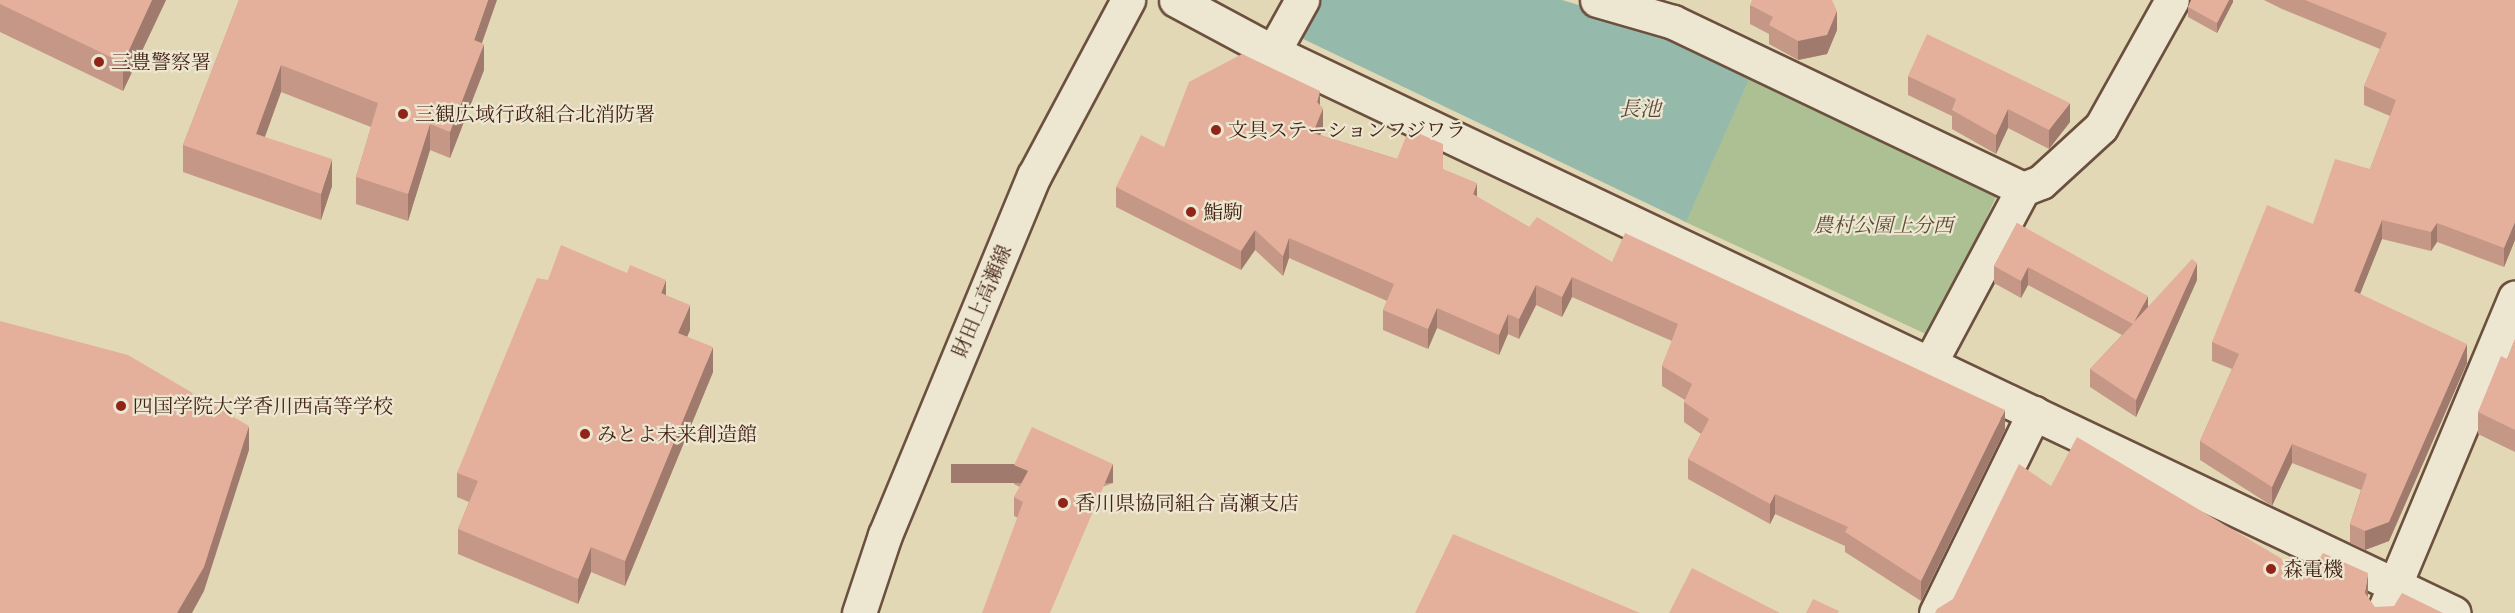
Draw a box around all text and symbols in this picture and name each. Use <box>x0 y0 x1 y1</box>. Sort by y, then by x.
place label: 三豊警察署 <box>111 50 211 74</box>
marker: 三豊警察署 <box>92 55 106 69</box>
water label: 長池 <box>1619 96 1661 122</box>
place label: 三観広域行政組合北消防署 <box>415 102 655 126</box>
marker: 三観広域行政組合北消防署 <box>396 107 410 121</box>
place label: 文具ステーションフジワラ <box>1228 118 1468 142</box>
marker: 文具ステーションフジワラ <box>1209 123 1223 137</box>
place label: 鮨駒 <box>1203 200 1243 224</box>
marker: 鮨駒 <box>1184 205 1198 219</box>
park label: 農村公園上分西 <box>1813 213 1953 237</box>
street label: 財田上高瀬線 <box>948 241 1016 361</box>
place label: 四国学院大学香川西高等学校 <box>133 394 393 418</box>
marker: 四国学院大学香川西高等学校 <box>114 399 128 413</box>
place label: みとよ未来創造館 <box>597 422 757 446</box>
marker: みとよ未来創造館 <box>578 427 592 441</box>
place label: 香川県協同組合 高瀬支店 <box>1075 491 1299 515</box>
marker: 香川県協同組合 高瀬支店 <box>1056 496 1070 510</box>
place label: 森電機 <box>2283 557 2343 581</box>
marker: 森電機 <box>2264 562 2278 576</box>

